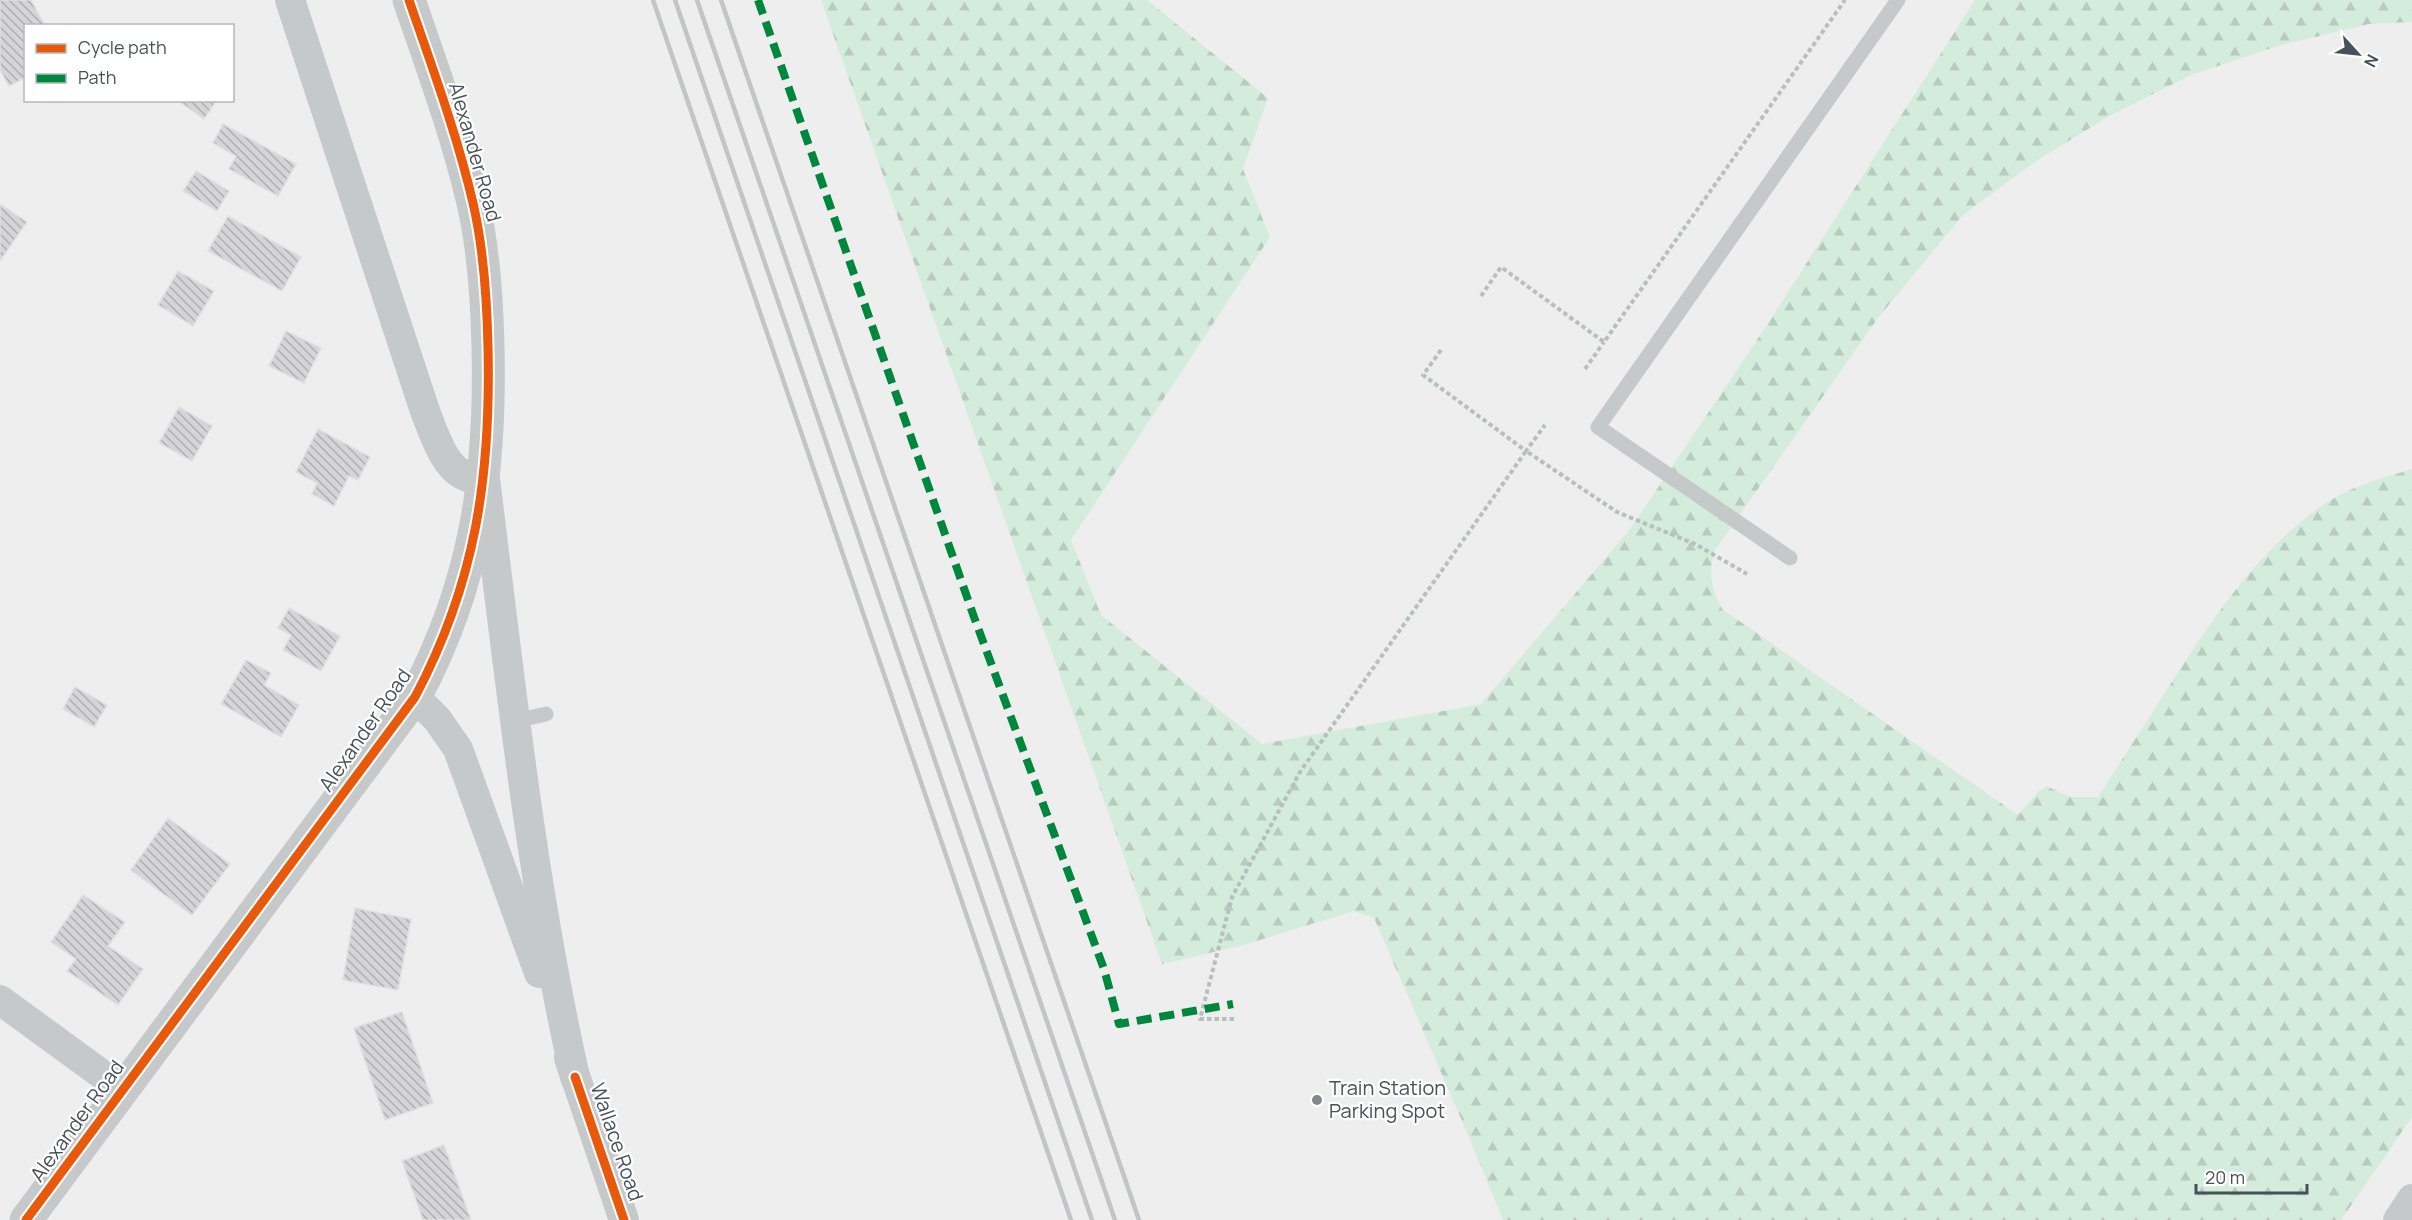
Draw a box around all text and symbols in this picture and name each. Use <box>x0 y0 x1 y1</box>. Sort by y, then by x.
legend <box>24 24 234 102</box>
north arrow <box>2328 24 2388 84</box>
text: Cycle path <box>78 35 167 59</box>
text: N <box>2359 51 2384 71</box>
text: Path <box>78 65 116 89</box>
street label: Alexander Road <box>443 79 508 225</box>
street label: Alexander Road <box>312 663 417 796</box>
street label: Alexander Road <box>23 1055 130 1187</box>
place label: Train Station Parking Spot <box>1329 1074 1446 1124</box>
street label: Wallace Road <box>585 1079 650 1204</box>
marker: Train Station Parking Spot <box>1310 1093 1324 1107</box>
scale bar <box>2196 1157 2307 1195</box>
text: 20 m <box>2205 1165 2245 1189</box>

